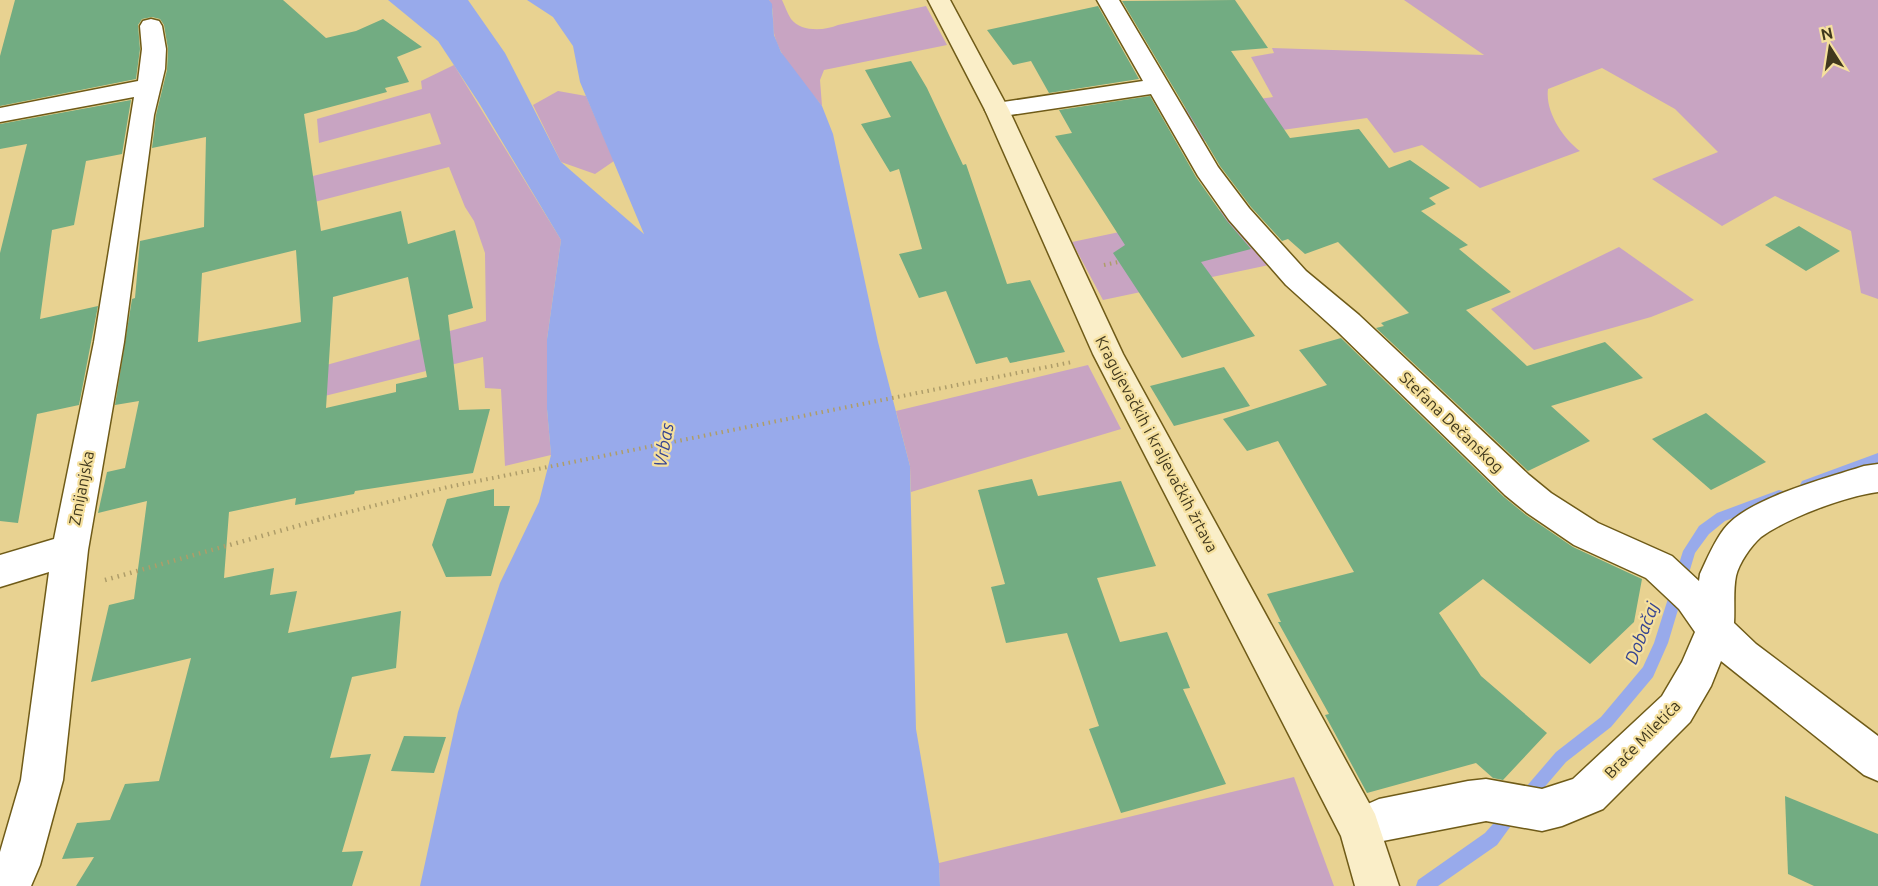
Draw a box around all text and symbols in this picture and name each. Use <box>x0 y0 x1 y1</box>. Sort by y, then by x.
north arrow <box>1800 18 1860 78</box>
text: N <box>1819 23 1835 43</box>
street label: Kragujevačkih i kraljevačkih žrtava <box>1092 333 1222 555</box>
street label: Stefana Dečanskog <box>1396 368 1508 476</box>
water label: Vrbas <box>649 421 677 469</box>
street label: Zmijanjska <box>65 449 97 527</box>
water label: Dobačaj <box>1620 598 1662 667</box>
street label: Braće Miletića <box>1600 696 1684 782</box>

